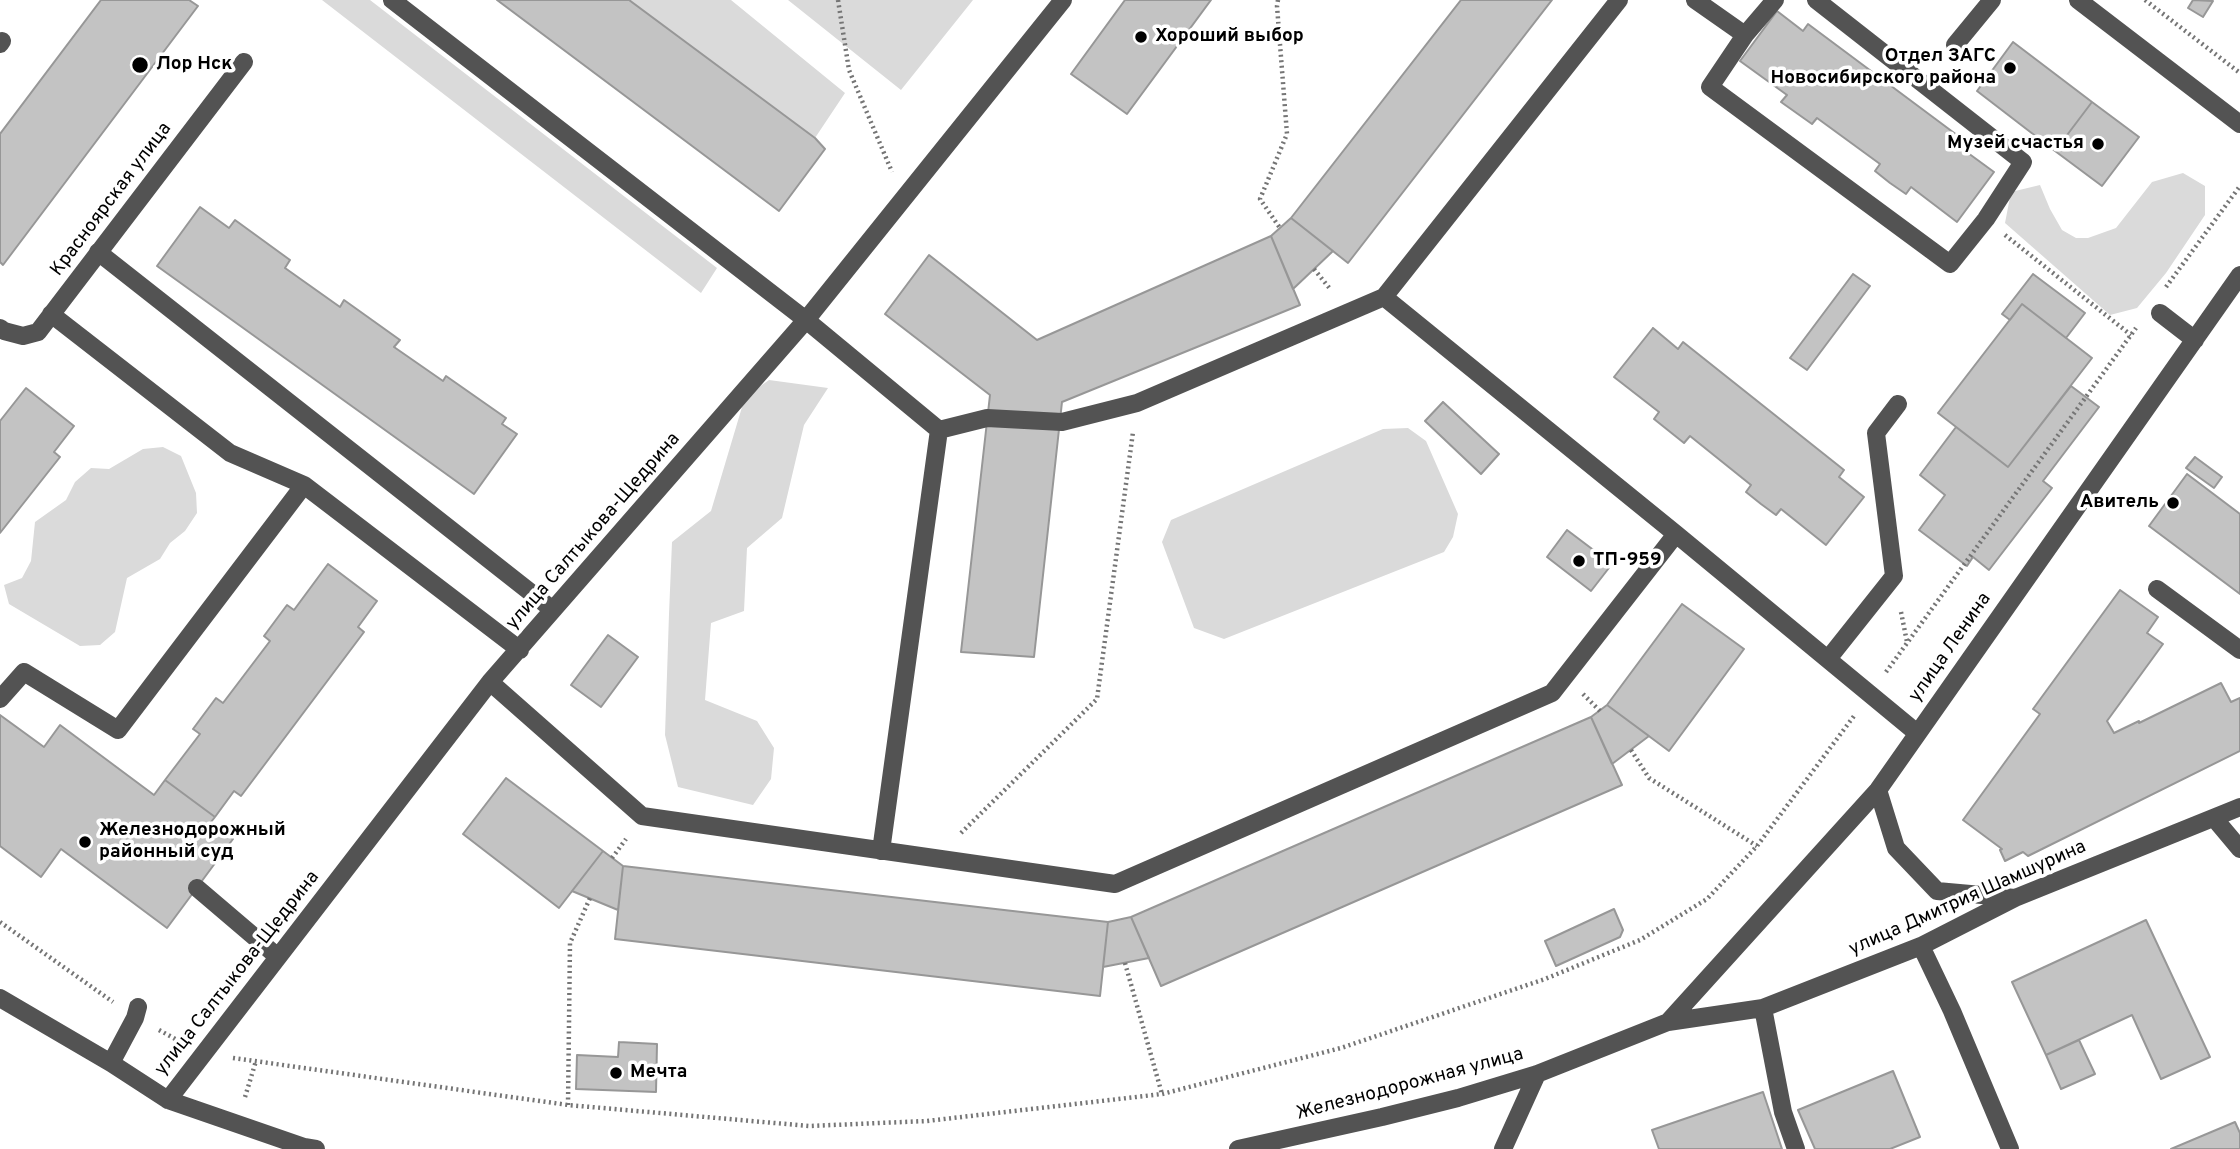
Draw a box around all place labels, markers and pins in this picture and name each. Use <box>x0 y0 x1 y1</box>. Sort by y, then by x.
place label: Хороший выбор <box>1155 26 1304 48</box>
marker: Хороший выбор <box>1133 29 1149 45</box>
place label: Отдел ЗАГС Новосибирского района <box>1770 46 1996 90</box>
place label: Лор Нск <box>156 54 232 76</box>
marker: Лор Нск <box>130 55 150 75</box>
marker: Отдел ЗАГС Новосибирского района <box>2002 60 2018 76</box>
place label: Музей счастья <box>1947 133 2084 155</box>
marker: Музей счастья <box>2090 136 2106 152</box>
place label: Авитель <box>2080 492 2159 514</box>
marker: Авитель <box>2165 495 2181 511</box>
place label: ТП-959 <box>1593 550 1662 572</box>
marker: ТП-959 <box>1571 553 1587 569</box>
place label: Железнодорожный районный суд <box>99 820 286 864</box>
marker: Железнодорожный районный суд <box>77 834 93 850</box>
place label: Мечта <box>630 1062 687 1084</box>
marker: Мечта <box>608 1065 624 1081</box>

